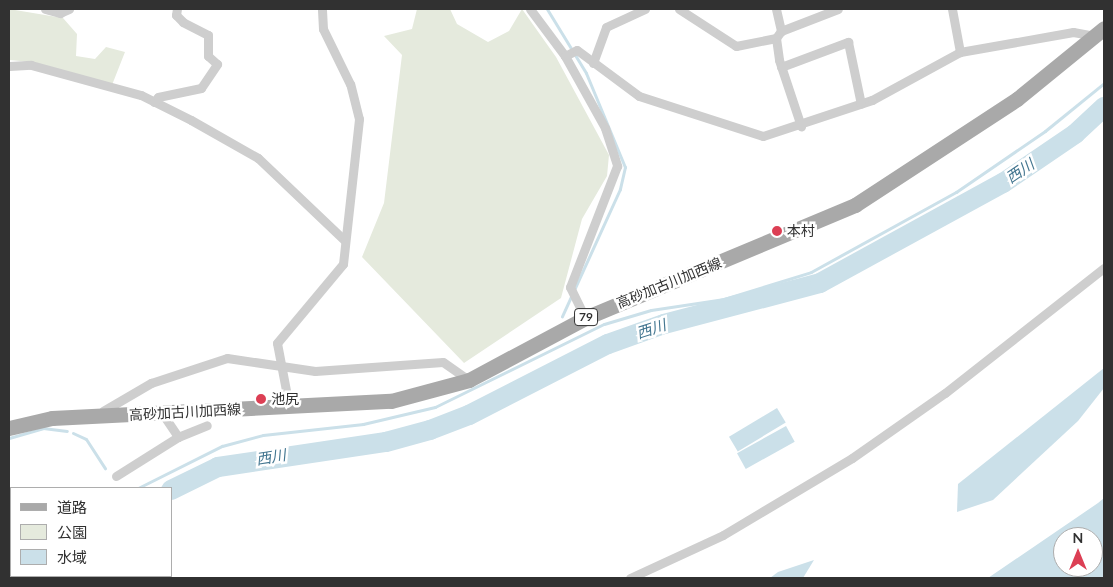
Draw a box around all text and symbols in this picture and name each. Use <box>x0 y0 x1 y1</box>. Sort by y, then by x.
water label: 西川 <box>1003 155 1037 187</box>
place label: 本村 <box>787 223 815 239</box>
marker: 本村 <box>771 225 783 237</box>
street label: 高砂加古川加西線 <box>614 254 724 312</box>
road number: 79 <box>574 308 598 326</box>
water label: 西川 <box>634 316 668 342</box>
place label: 池尻 <box>271 391 299 407</box>
marker: 池尻 <box>255 393 267 405</box>
street label: 高砂加古川加西線 <box>129 401 241 423</box>
water label: 西川 <box>255 446 287 468</box>
legend <box>10 487 172 577</box>
text: 道路 <box>57 498 87 516</box>
text: 公園 <box>57 523 87 541</box>
north arrow <box>1053 527 1103 577</box>
text: N <box>1073 529 1083 546</box>
text: 水域 <box>57 548 87 566</box>

